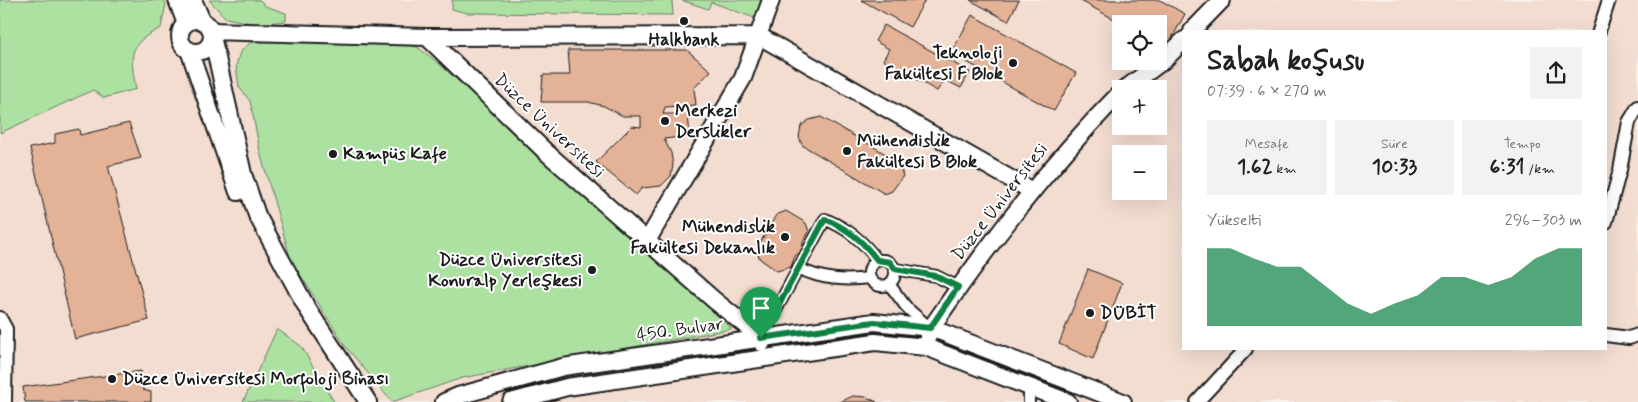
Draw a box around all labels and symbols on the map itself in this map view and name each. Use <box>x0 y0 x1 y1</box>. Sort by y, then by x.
marker: Halkbank <box>678 15 690 27</box>
place label: Halkbank <box>649 28 720 52</box>
place label: Teknoloji Fakültesi F Blok <box>885 41 1003 86</box>
marker: Teknoloji Fakültesi F Blok <box>1007 57 1019 69</box>
street label: Düzce Üniversitesi <box>488 68 610 184</box>
place label: Merkezi Derslikler <box>675 99 752 144</box>
marker: Merkezi Derslikler <box>659 115 671 127</box>
place label: Mühendislik Fakültesi B Blok <box>857 129 977 174</box>
street label: Düzce Üniversitesi <box>946 138 1054 266</box>
place label: Kampüs Kafe <box>343 142 447 166</box>
marker: Mühendislik Fakültesi B Blok <box>841 145 853 157</box>
marker: Kampüs Kafe <box>327 148 339 160</box>
place label: Mühendislik Fakültesi Dekanlık <box>630 215 775 260</box>
marker: Mühendislik Fakültesi Dekanlık <box>779 231 791 243</box>
place label: Düzce Üniversitesi Konuralp Yerleşkesi <box>428 248 582 293</box>
marker: Düzce Üniversitesi Konuralp Yerleşkesi <box>586 264 598 276</box>
pin <box>740 287 782 338</box>
place label: DÜBİT <box>1100 301 1157 325</box>
marker: DÜBİT <box>1084 307 1096 319</box>
street label: 450. Bulvar <box>635 312 725 348</box>
place label: Düzce Üniversitesi Morfoloji Binası <box>122 367 389 393</box>
marker: Düzce Üniversitesi Morfoloji Binası <box>106 373 118 385</box>

